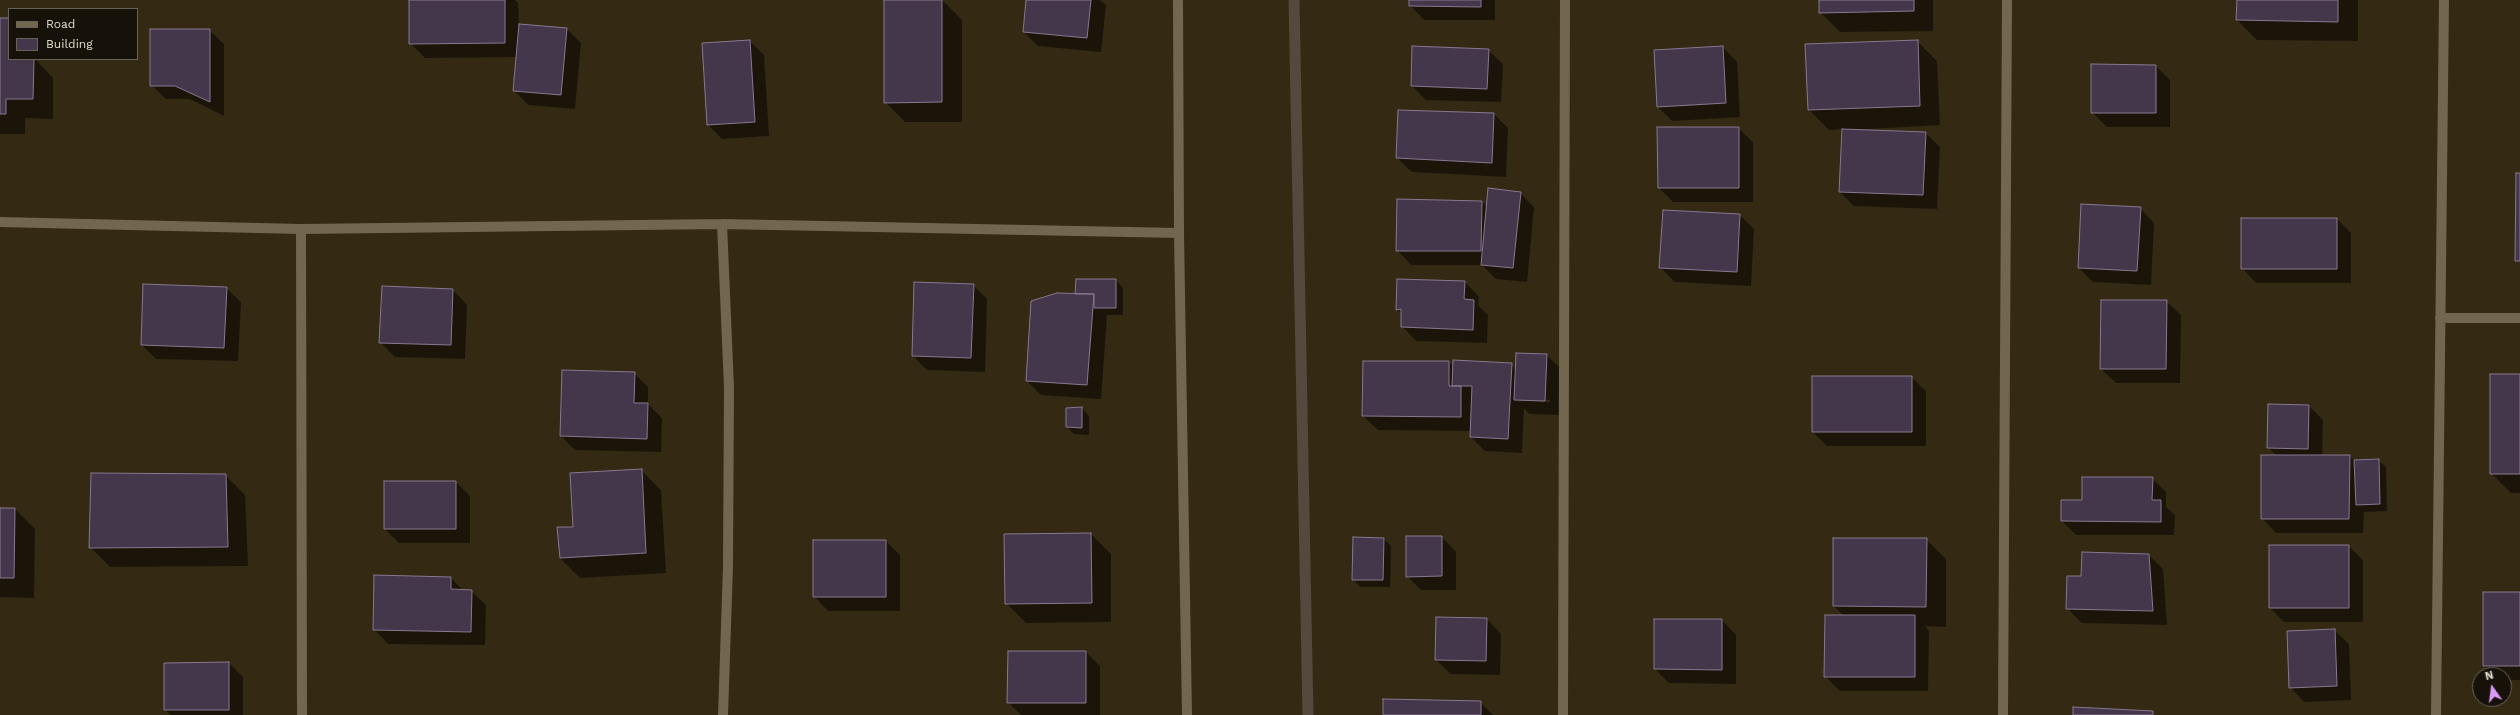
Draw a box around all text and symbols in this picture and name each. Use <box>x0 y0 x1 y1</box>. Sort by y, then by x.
legend <box>8 8 138 60</box>
text: Road <box>46 17 75 31</box>
text: Building <box>46 37 93 51</box>
north arrow <box>2472 667 2512 707</box>
text: N <box>2484 669 2495 683</box>

